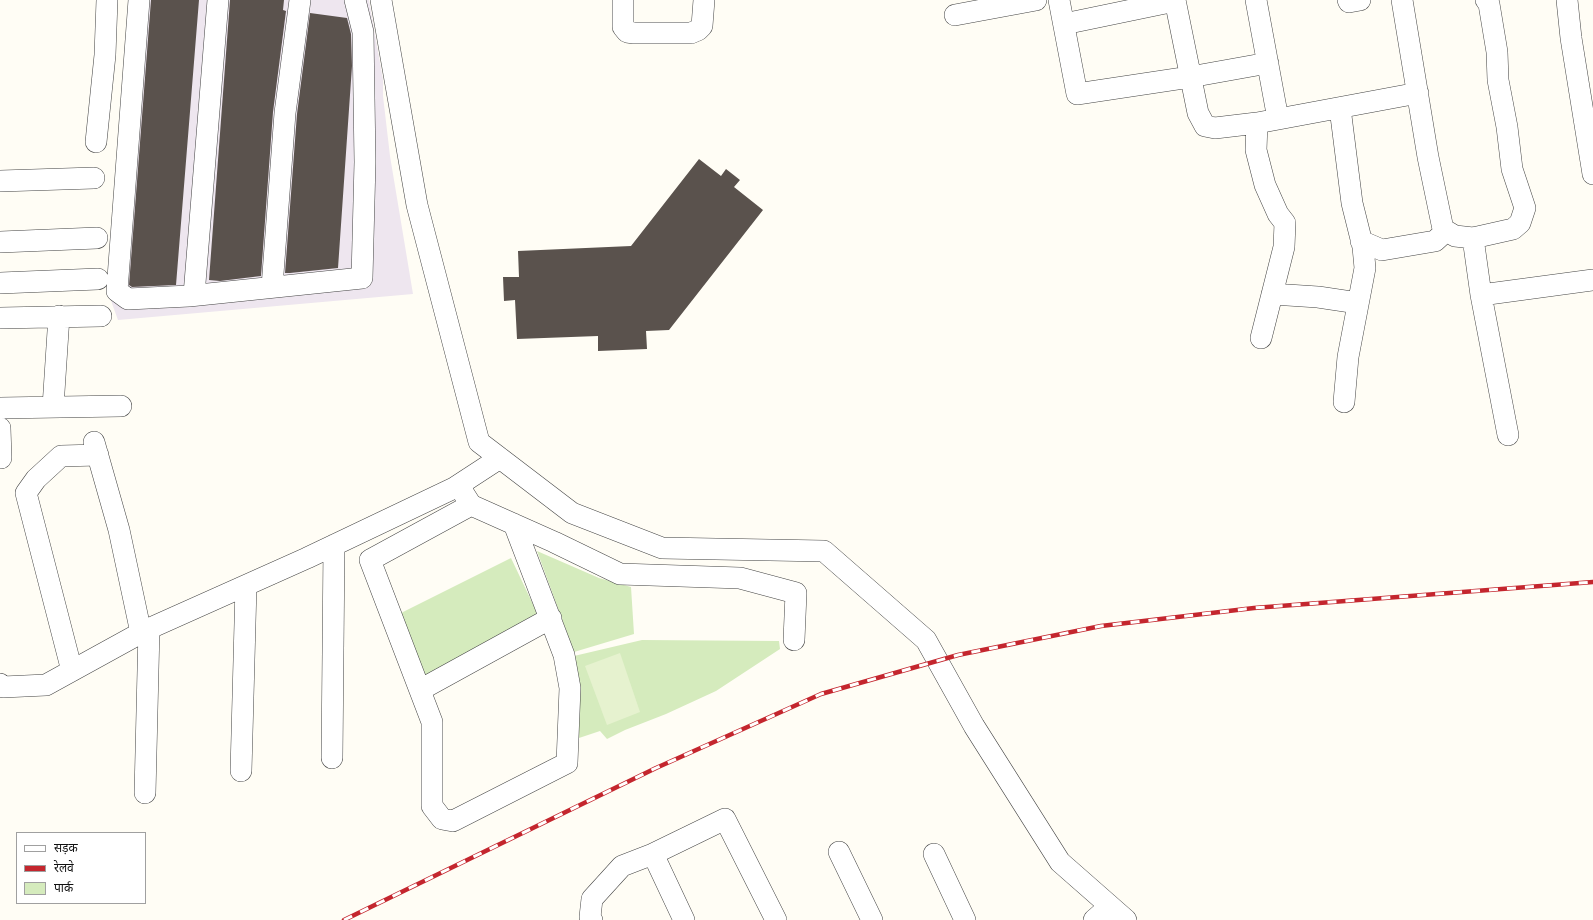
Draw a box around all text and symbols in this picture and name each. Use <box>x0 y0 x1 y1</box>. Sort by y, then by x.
legend <box>16 832 146 904</box>
text: सड़क <box>54 840 78 855</box>
text: रेलवे <box>54 860 74 875</box>
text: पार्क <box>54 880 73 895</box>

